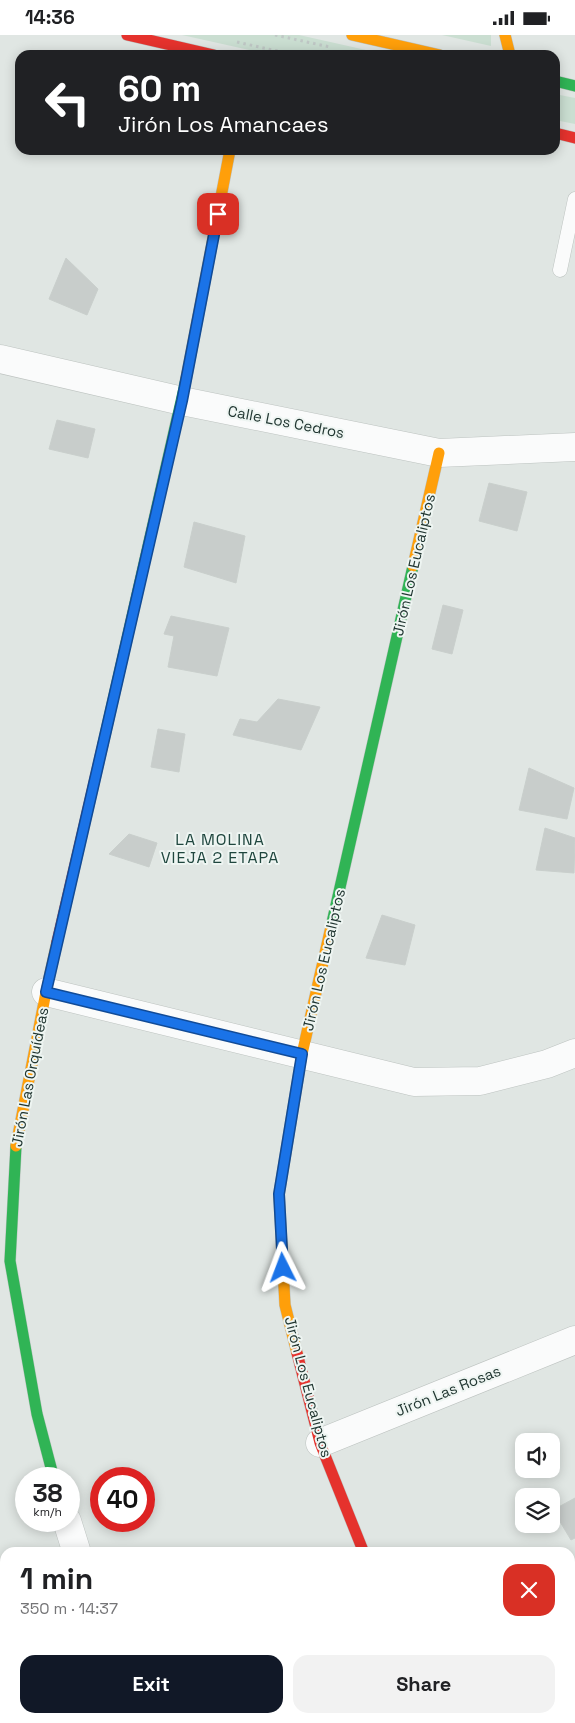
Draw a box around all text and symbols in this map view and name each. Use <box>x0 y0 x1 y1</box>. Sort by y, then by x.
text: 14:36 <box>25 5 75 30</box>
text: 60 m <box>118 67 201 111</box>
icon: left <box>35 70 100 135</box>
text: Jirón Los Amancaes <box>118 110 329 138</box>
pin <box>197 193 239 235</box>
icon: arrive <box>204 200 232 228</box>
street label: Calle Los Cedros <box>226 401 346 442</box>
street label: Jirón Los Eucaliptos <box>388 492 439 638</box>
district label: LA MOLINA VIEJA 2 ETAPA <box>161 829 279 868</box>
street label: Jirón Los Eucaliptos <box>298 887 349 1033</box>
street label: Jirón Las Orquídeas <box>7 1005 52 1148</box>
position arrow <box>256 1241 308 1293</box>
street label: Jirón Los Eucaliptos <box>281 1314 336 1460</box>
street label: Jirón Las Rosas <box>392 1361 503 1420</box>
map controls <box>515 1433 560 1533</box>
button: sound <box>515 1433 560 1478</box>
speed limit sign: 40 <box>90 1467 155 1532</box>
text: 38 <box>32 1477 63 1509</box>
button: layers <box>515 1488 560 1533</box>
text: km/h <box>33 1504 62 1520</box>
text: 1 min <box>20 1559 93 1598</box>
button: close <box>503 1564 555 1616</box>
text: 350 m · 14:37 <box>20 1598 118 1619</box>
button: Exit <box>20 1655 283 1713</box>
button: Share <box>293 1655 555 1713</box>

